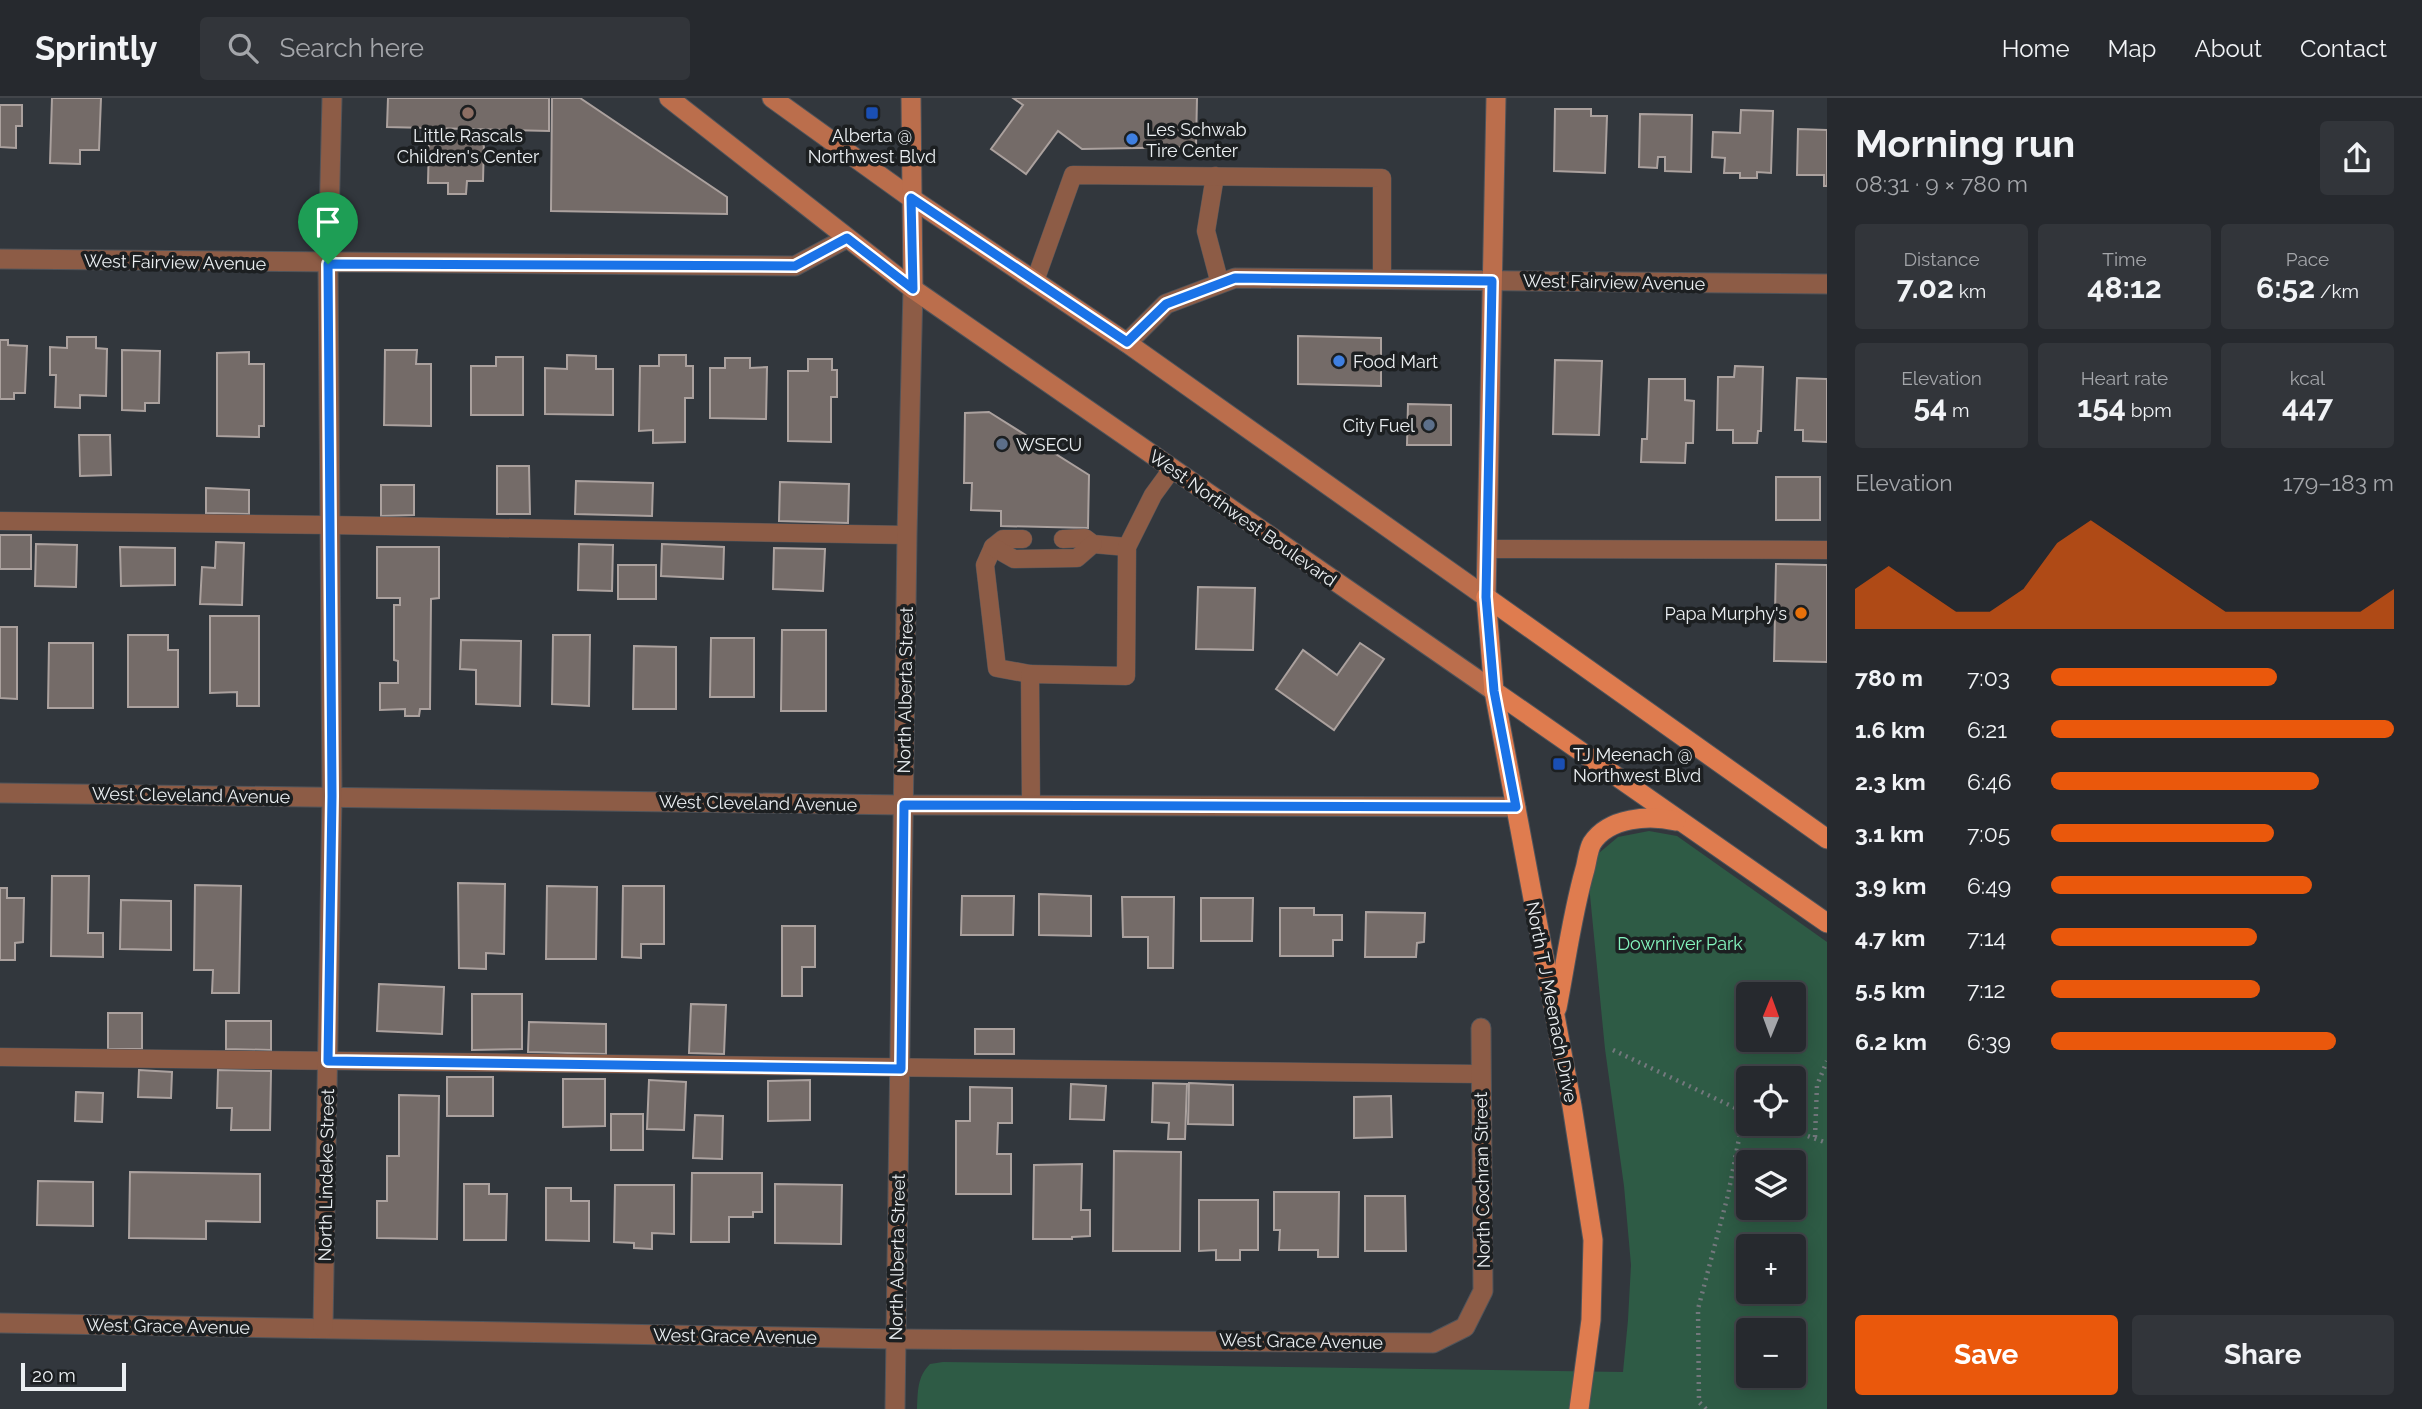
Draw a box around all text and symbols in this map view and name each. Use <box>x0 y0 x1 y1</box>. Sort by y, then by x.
search box <box>200 17 690 80</box>
text: Sprintly <box>35 29 158 68</box>
icon: search <box>224 29 262 67</box>
text: Search here <box>280 33 424 63</box>
text: Home <box>2002 34 2070 63</box>
text: Map <box>2108 34 2156 63</box>
text: About <box>2194 34 2262 63</box>
text: Contact <box>2300 34 2387 63</box>
marker: Little Rascals Children's Center <box>460 105 476 121</box>
marker: Alberta @ Northwest Blvd <box>864 105 880 121</box>
place label: Les Schwab Tire Center <box>1146 119 1247 161</box>
text: Morning run <box>1855 121 2075 166</box>
button: share <box>2320 121 2394 195</box>
place label: Little Rascals Children's Center <box>397 125 540 167</box>
place label: Alberta @ Northwest Blvd <box>808 125 936 167</box>
marker: Les Schwab Tire Center <box>1124 131 1140 147</box>
text: 08:31 · 9 × 780 m <box>1855 170 2028 197</box>
pin <box>298 192 358 264</box>
icon: arrive <box>309 203 347 241</box>
text: Distance <box>1903 248 1980 270</box>
text: Time <box>2102 248 2147 270</box>
text: Pace <box>2286 248 2329 270</box>
street label: West Fairview Avenue <box>84 250 267 274</box>
street label: West Fairview Avenue <box>1523 270 1706 294</box>
text: 7.02 <box>1897 270 1954 305</box>
text: 48:12 <box>2087 270 2162 305</box>
text: 6:52 <box>2256 270 2315 305</box>
text: km <box>1954 280 1986 302</box>
text: /km <box>2315 280 2359 302</box>
place label: Food Mart <box>1353 351 1438 372</box>
marker: Food Mart <box>1331 353 1347 369</box>
text: Elevation <box>1901 367 1982 389</box>
text: Heart rate <box>2081 367 2168 389</box>
text: kcal <box>2290 367 2325 389</box>
text: 54 <box>1913 389 1947 424</box>
text: 154 <box>2077 389 2126 424</box>
text: 447 <box>2282 389 2333 424</box>
text: m <box>1947 399 1970 421</box>
text: bpm <box>2126 399 2172 421</box>
place label: City Fuel <box>1343 415 1415 436</box>
marker: City Fuel <box>1421 417 1437 433</box>
place label: WSECU <box>1016 434 1082 455</box>
marker: WSECU <box>994 436 1010 452</box>
street label: West Northwest Boulevard <box>1145 445 1341 591</box>
text: Elevation <box>1855 469 1953 496</box>
text: 179–183 m <box>2283 469 2394 496</box>
place label: Papa Murphy's <box>1665 603 1787 624</box>
marker: Papa Murphy's <box>1793 605 1809 621</box>
street label: North Alberta Street <box>893 606 917 774</box>
text: 780 m <box>1855 664 1923 691</box>
text: 7:03 <box>1967 664 2010 691</box>
text: 1.6 km <box>1855 716 1925 743</box>
text: 6:21 <box>1967 716 2007 743</box>
place label: TJ Meenach @ Northwest Blvd <box>1573 744 1701 786</box>
marker: TJ Meenach @ Northwest Blvd <box>1551 756 1567 772</box>
text: 2.3 km <box>1855 768 1926 795</box>
text: 6:46 <box>1967 768 2012 795</box>
street label: West Cleveland Avenue <box>92 783 291 807</box>
street label: West Cleveland Avenue <box>659 791 858 815</box>
text: 3.1 km <box>1855 820 1924 847</box>
text: 7:05 <box>1967 820 2010 847</box>
text: 3.9 km <box>1855 872 1926 899</box>
text: 6:49 <box>1967 872 2011 899</box>
street label: North T J Meenach Drive <box>1522 900 1582 1105</box>
text: 4.7 km <box>1855 924 1926 951</box>
text: 7:14 <box>1967 924 2006 951</box>
park label: Downriver Park <box>1617 933 1743 954</box>
text: 5.5 km <box>1855 976 1925 1003</box>
text: 7:12 <box>1967 976 2005 1003</box>
north arrow <box>1736 982 1806 1052</box>
map controls <box>1736 982 1806 1388</box>
text: 6.2 km <box>1855 1028 1927 1055</box>
text: 6:39 <box>1967 1028 2011 1055</box>
button: locate <box>1736 1066 1806 1136</box>
street label: North Lindeke Street <box>314 1088 338 1262</box>
street label: North Cochran Street <box>1470 1092 1494 1268</box>
button: layers <box>1736 1150 1806 1220</box>
street label: North Alberta Street <box>885 1173 909 1341</box>
button: + <box>1736 1234 1806 1304</box>
street label: West Grace Avenue <box>86 1314 251 1338</box>
button: Save <box>1855 1315 2118 1395</box>
button: Share <box>2132 1315 2394 1395</box>
button: − <box>1736 1318 1806 1388</box>
street label: West Grace Avenue <box>653 1324 818 1348</box>
street label: West Grace Avenue <box>1219 1329 1384 1353</box>
scale bar <box>21 1360 126 1392</box>
text: 20 m <box>32 1364 76 1386</box>

